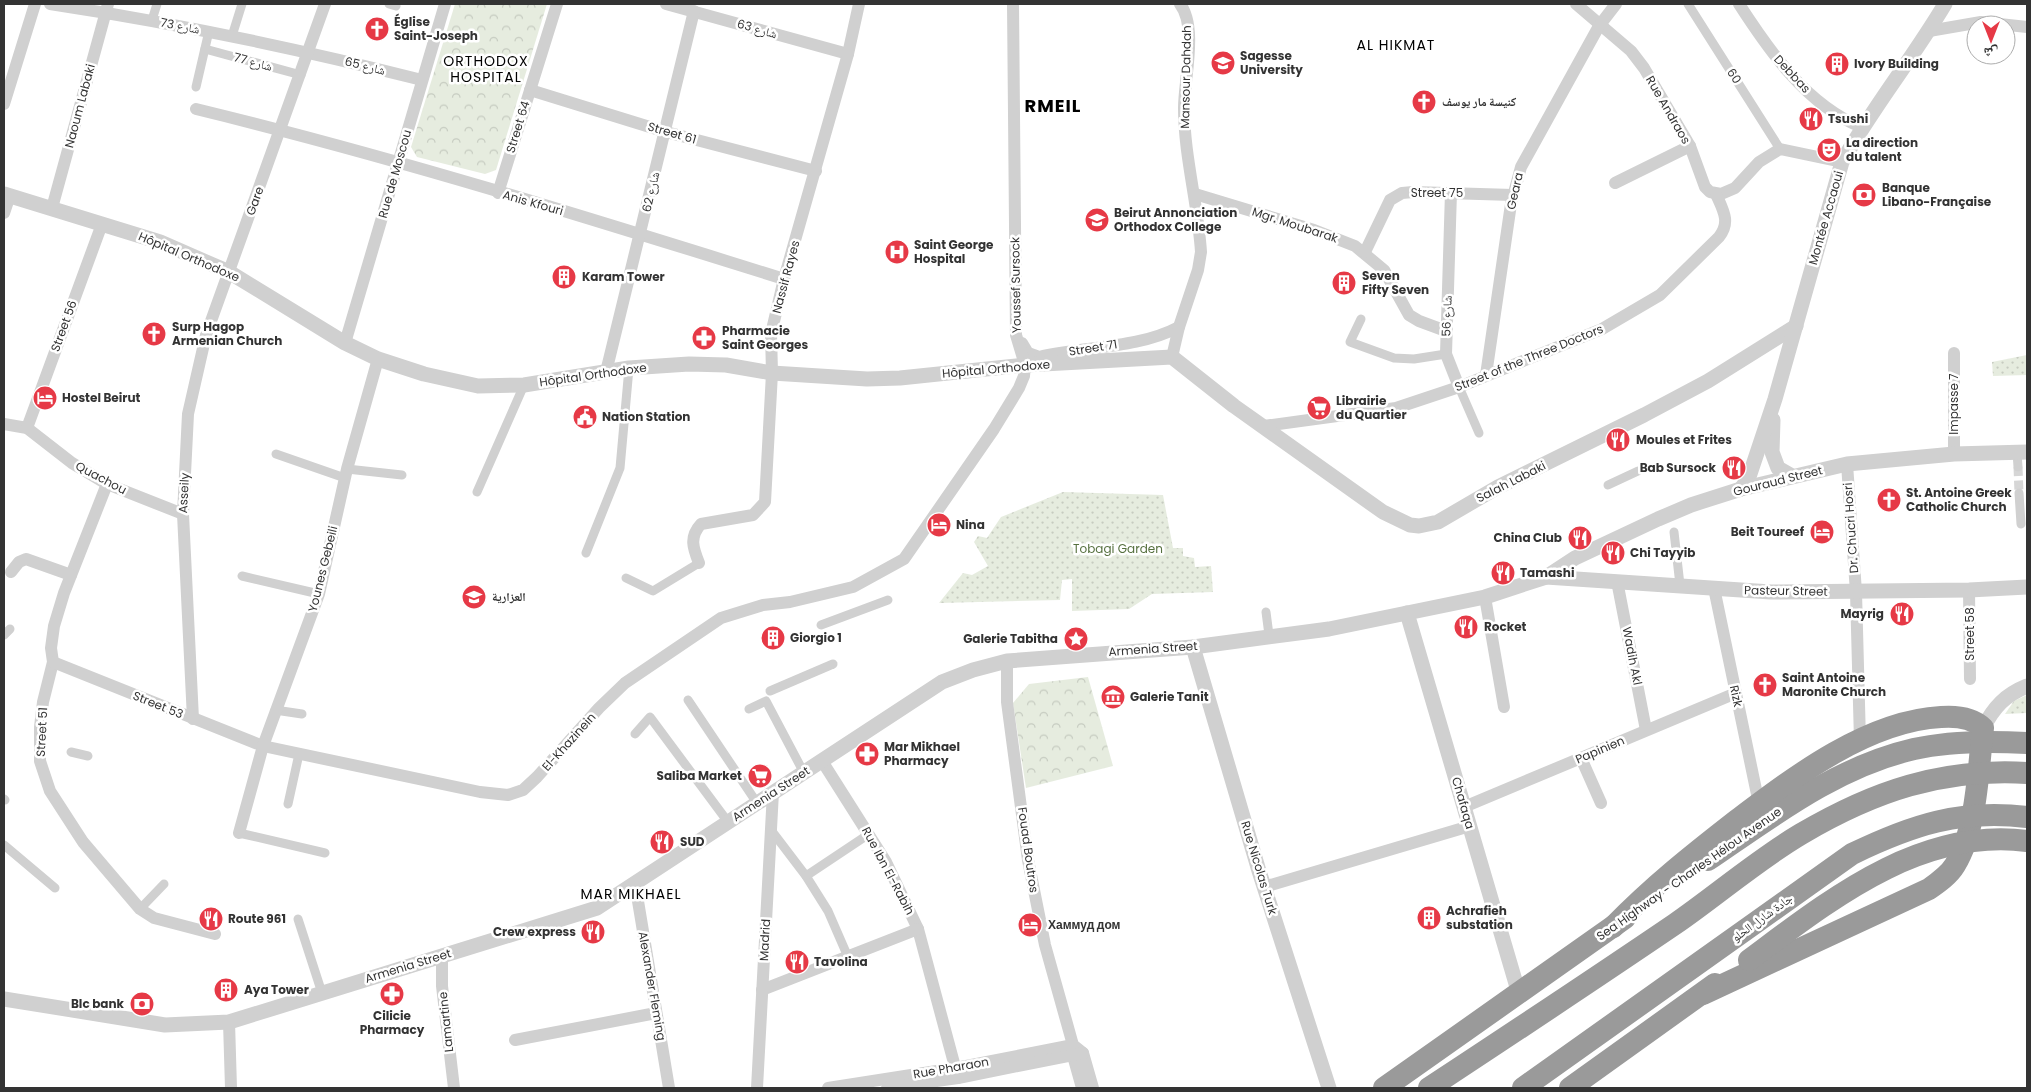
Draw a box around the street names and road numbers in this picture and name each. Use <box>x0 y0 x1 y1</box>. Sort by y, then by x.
street label: شارع 73 <box>159 13 201 38</box>
street label: شارع 63 <box>735 15 779 42</box>
street label: Mansour Dahdah <box>1176 25 1195 129</box>
street label: شارع 77 <box>232 48 274 75</box>
street label: Debbas <box>1770 51 1814 96</box>
street label: شارع 65 <box>343 52 387 79</box>
street label: Naoum Labaki <box>60 62 99 150</box>
street label: 60 <box>1723 65 1746 87</box>
street label: Rue Andraos <box>1642 73 1695 147</box>
street label: Street 64 <box>502 98 534 155</box>
street label: Street 61 <box>646 117 698 148</box>
street label: Rue de Moscou <box>374 128 415 220</box>
street label: Montée Accaoui <box>1804 169 1847 267</box>
street label: شارع 62 <box>638 170 663 214</box>
street label: Geara <box>1502 171 1527 211</box>
street label: Gare <box>242 184 268 218</box>
street label: Street 75 <box>1411 184 1463 201</box>
street label: Anis Kfouri <box>501 186 565 219</box>
street label: Mgr. Moubarak <box>1250 203 1341 247</box>
street label: Hôpital Orthodoxe <box>136 228 242 286</box>
street label: Youssef Sursock <box>1006 236 1025 333</box>
street label: Nassif Rayes <box>768 238 803 315</box>
street label: شارع 56 <box>1437 295 1456 337</box>
street label: Street 56 <box>46 298 81 354</box>
street label: Street of the Three Doctors <box>1452 320 1606 395</box>
street label: Street 71 <box>1068 335 1118 360</box>
street label: Hôpital Orthodoxe <box>941 355 1051 382</box>
street label: Hôpital Orthodoxe <box>538 359 648 390</box>
street label: Impasse 7 <box>1945 373 1962 435</box>
street label: Quachou <box>73 457 130 498</box>
street label: Salah Labaki <box>1473 457 1548 506</box>
street label: Gouraud Street <box>1731 461 1824 500</box>
street label: Asseily <box>174 472 193 514</box>
street label: Dr. Chucri Hosri <box>1839 482 1862 574</box>
street label: Younes Gebeili <box>304 524 341 614</box>
street label: Pasteur Street <box>1744 581 1828 600</box>
street label: Street 58 <box>1961 607 1978 661</box>
street label: Wadih Akl <box>1619 625 1646 687</box>
street label: Armenia Street <box>1108 637 1198 660</box>
street label: Rizk <box>1726 683 1747 709</box>
street label: Street 53 <box>130 687 186 722</box>
street label: Street 51 <box>32 707 51 757</box>
street label: El-Khazinein <box>538 709 599 774</box>
street label: Papinien <box>1573 732 1627 768</box>
street label: Armenia Street <box>729 762 813 825</box>
street label: Chafaqa <box>1448 775 1479 831</box>
street label: Sea Highway - Charles Hélou Avenue <box>1593 803 1785 944</box>
street label: Fouad Boutros <box>1014 806 1043 894</box>
street label: Rue Nicolas Turk <box>1237 819 1282 918</box>
street label: Rue Ibn El-Rabih <box>858 824 919 918</box>
street label: جادة شارل الحلو <box>1728 889 1796 946</box>
street label: Madrid <box>755 919 774 961</box>
street label: Alexander Fleming <box>635 930 670 1042</box>
street label: Armenia Street <box>363 944 453 987</box>
street label: Lamartine <box>434 991 457 1053</box>
street label: Rue Pharaon <box>912 1053 990 1083</box>

